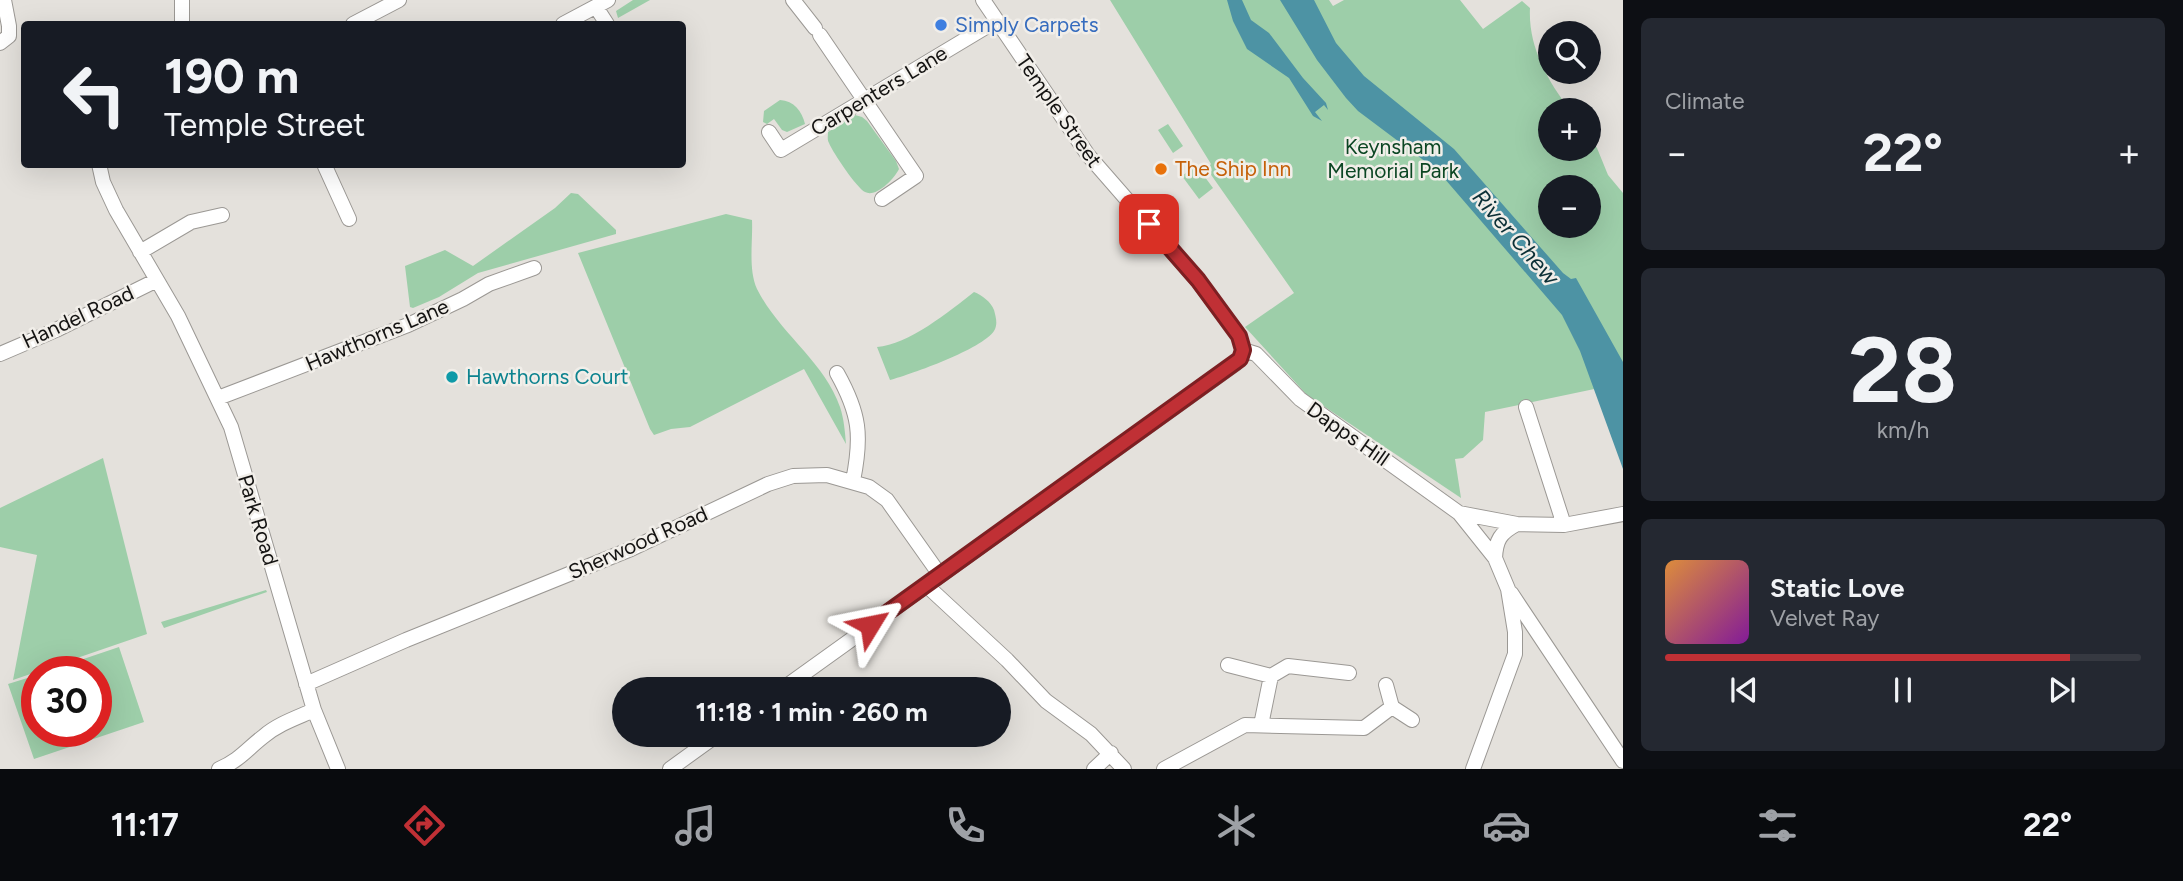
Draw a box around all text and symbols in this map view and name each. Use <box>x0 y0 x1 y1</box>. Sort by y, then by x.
place label: Simply Carpets <box>955 12 1098 37</box>
marker: Simply Carpets <box>933 17 949 33</box>
map controls <box>1538 21 1601 238</box>
button: search <box>1538 21 1601 84</box>
street label: Carpenters Lane <box>806 40 952 141</box>
text: 190 m <box>164 46 299 105</box>
icon: left <box>49 49 140 140</box>
street label: Temple Street <box>1011 49 1108 172</box>
text: Climate <box>1665 87 1744 115</box>
button: + <box>1538 98 1601 161</box>
text: Temple Street <box>164 106 365 144</box>
text: 22° <box>1863 122 1943 184</box>
text: − <box>1665 130 1689 176</box>
text: + <box>2117 130 2141 176</box>
park label: Keynsham Memorial Park <box>1327 134 1460 183</box>
place label: The Ship Inn <box>1175 156 1291 181</box>
marker: The Ship Inn <box>1153 161 1169 177</box>
button: − <box>1538 175 1601 238</box>
water label: River Chew <box>1467 183 1566 291</box>
pin <box>1119 194 1179 254</box>
icon: arrive <box>1130 205 1168 243</box>
street label: Handel Road <box>18 280 138 353</box>
street label: Hawthorns Lane <box>301 293 452 376</box>
text: 28 <box>1849 316 1957 425</box>
place label: Hawthorns Court <box>466 364 629 389</box>
marker: Hawthorns Court <box>444 369 460 385</box>
street label: Dapps Hill <box>1302 396 1394 471</box>
text: km/h <box>1877 416 1929 444</box>
street label: Park Road <box>233 471 284 568</box>
street label: Sherwood Road <box>564 501 711 584</box>
text: Static Love <box>1770 572 1904 604</box>
position arrow <box>833 588 907 662</box>
text: Velvet Ray <box>1770 604 1879 632</box>
speed limit sign: 30 <box>21 656 112 747</box>
icon: previous <box>1725 671 1763 709</box>
icon: pause <box>1884 671 1922 709</box>
icon: next <box>2043 671 2081 709</box>
text: 11:18 · 1 min · 260 m <box>695 696 928 728</box>
icon: directions <box>400 801 449 850</box>
icon: music <box>671 801 720 850</box>
icon: phone <box>941 801 990 850</box>
icon: climate <box>1212 801 1261 850</box>
icon: car <box>1482 801 1531 850</box>
icon: filters <box>1753 801 1802 850</box>
text: 11:17 <box>111 806 179 844</box>
text: 22° <box>2023 806 2072 844</box>

